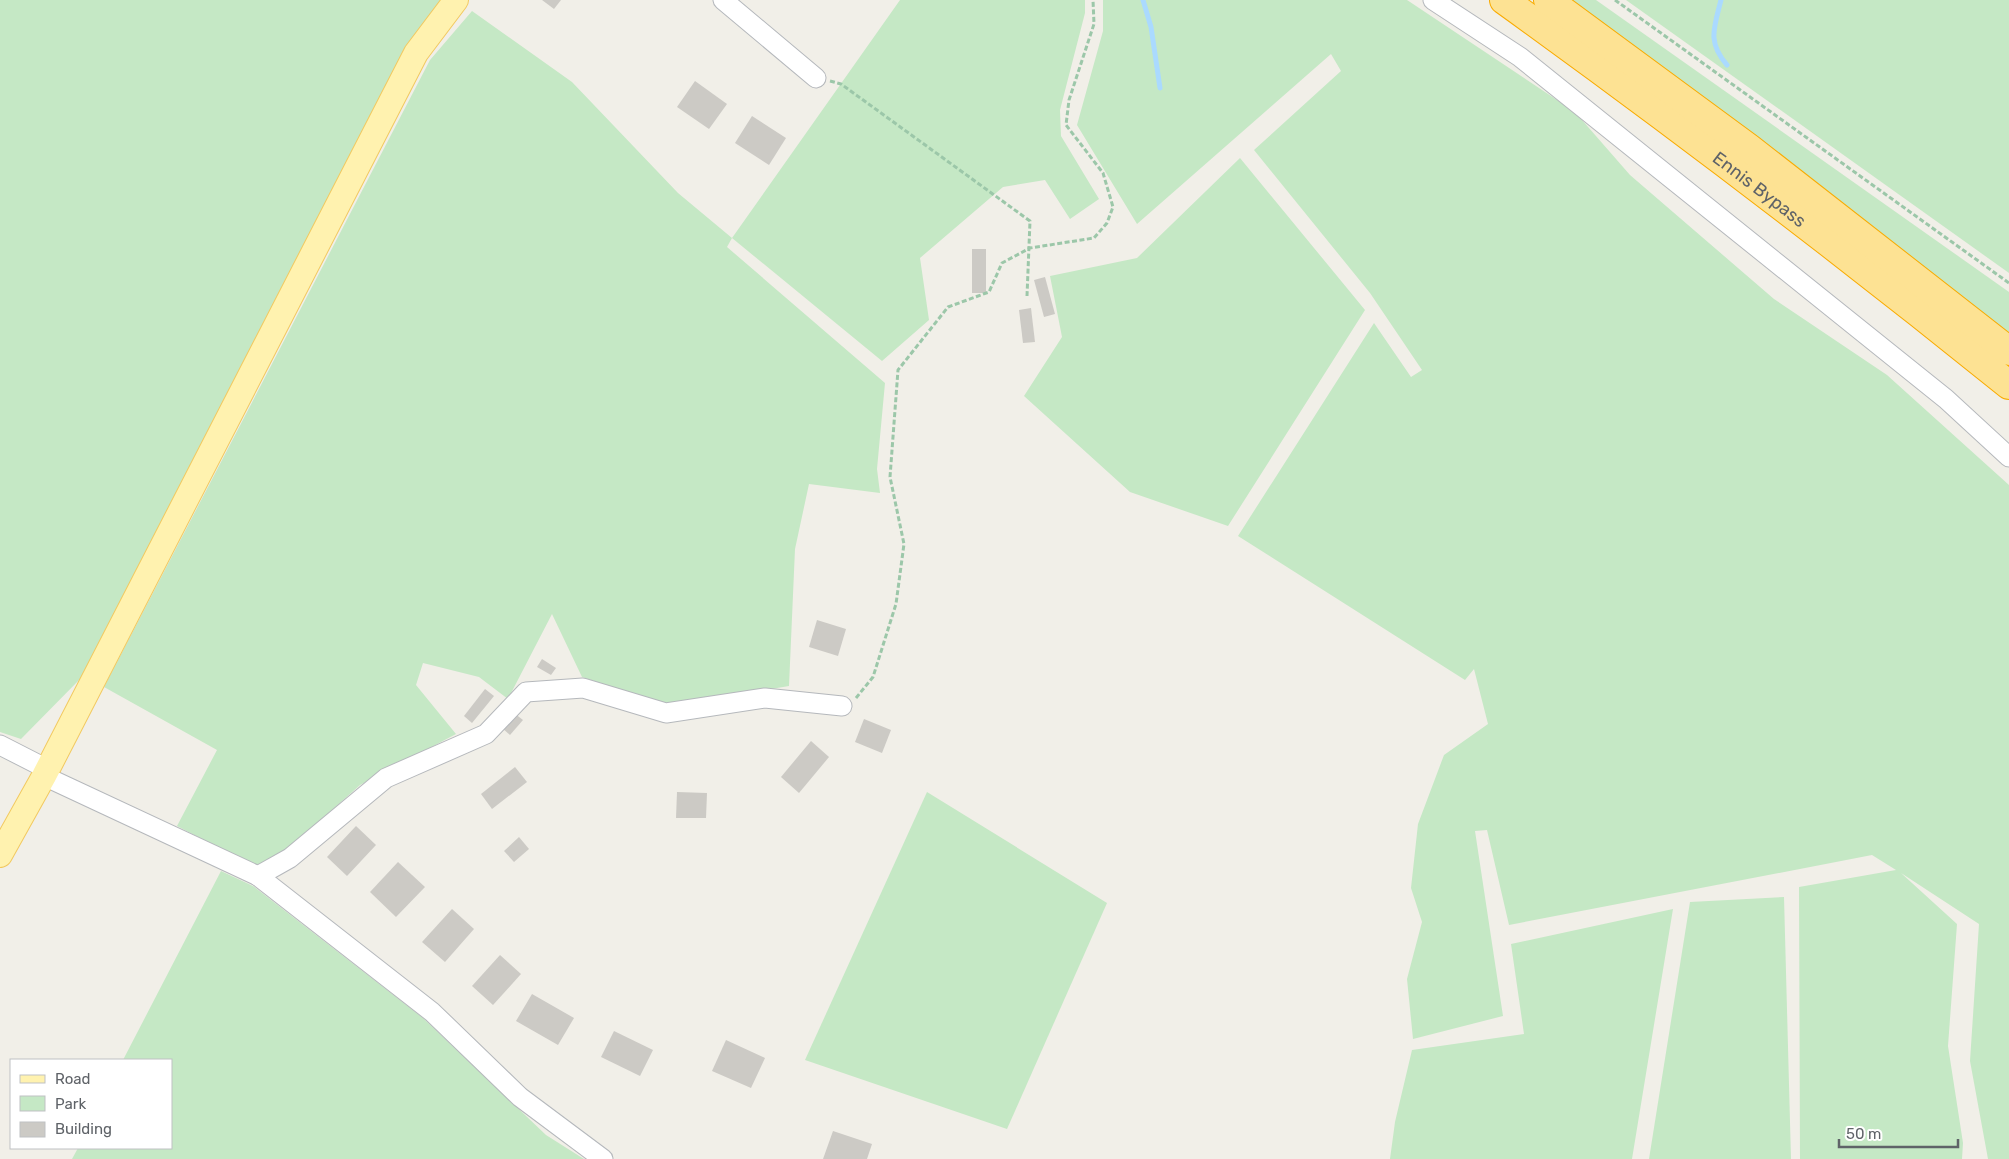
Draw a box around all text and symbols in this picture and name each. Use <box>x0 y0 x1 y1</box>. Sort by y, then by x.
street label: Ennis Bypass <box>1708 147 1811 232</box>
legend <box>10 1059 172 1149</box>
text: Road <box>55 1070 91 1088</box>
text: Park <box>55 1095 86 1113</box>
scale bar <box>1839 1116 1958 1148</box>
text: Building <box>55 1120 112 1138</box>
text: 50 m <box>1846 1125 1881 1143</box>

